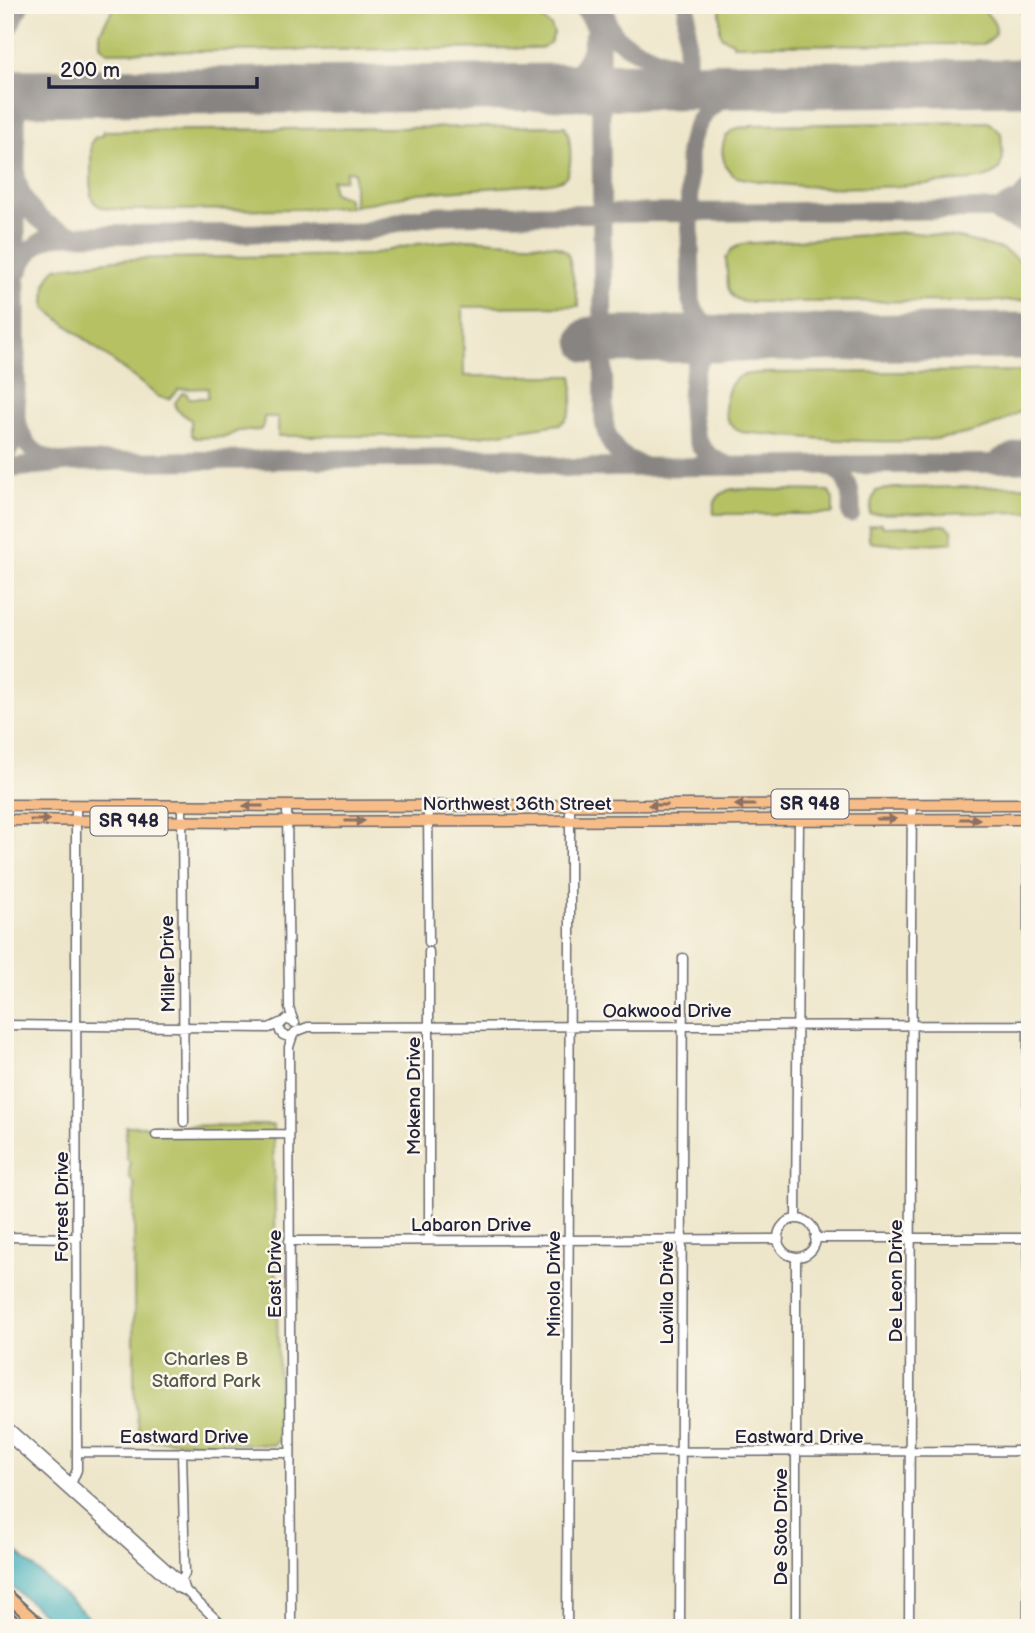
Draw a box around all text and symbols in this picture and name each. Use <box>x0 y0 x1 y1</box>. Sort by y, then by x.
scale bar <box>49 46 257 90</box>
text: 200 m <box>60 58 120 83</box>
road number: SR 948 <box>772 790 848 818</box>
street label: Northwest 36th Street <box>422 793 612 816</box>
one-way arrow <box>647 799 669 811</box>
one-way arrow <box>734 799 756 811</box>
one-way arrow <box>241 800 263 812</box>
road number: SR 948 <box>90 806 168 836</box>
one-way arrow <box>875 813 897 825</box>
one-way arrow <box>959 813 981 825</box>
one-way arrow <box>30 814 52 826</box>
one-way arrow <box>345 815 367 827</box>
street label: Miller Drive <box>156 915 181 1013</box>
street label: Oakwood Drive <box>602 1000 732 1023</box>
street label: Mokena Drive <box>403 1037 426 1155</box>
street label: Forrest Drive <box>51 1151 74 1263</box>
street label: Labaron Drive <box>411 1214 531 1237</box>
street label: De Leon Drive <box>885 1220 908 1342</box>
street label: East Drive <box>264 1230 287 1318</box>
street label: Minola Drive <box>543 1230 566 1338</box>
street label: Lavilla Drive <box>656 1241 679 1345</box>
park label: Charles B Stafford Park <box>152 1348 261 1393</box>
street label: Eastward Drive <box>119 1426 249 1449</box>
street label: Eastward Drive <box>734 1426 864 1449</box>
street label: De Soto Drive <box>770 1468 793 1586</box>

